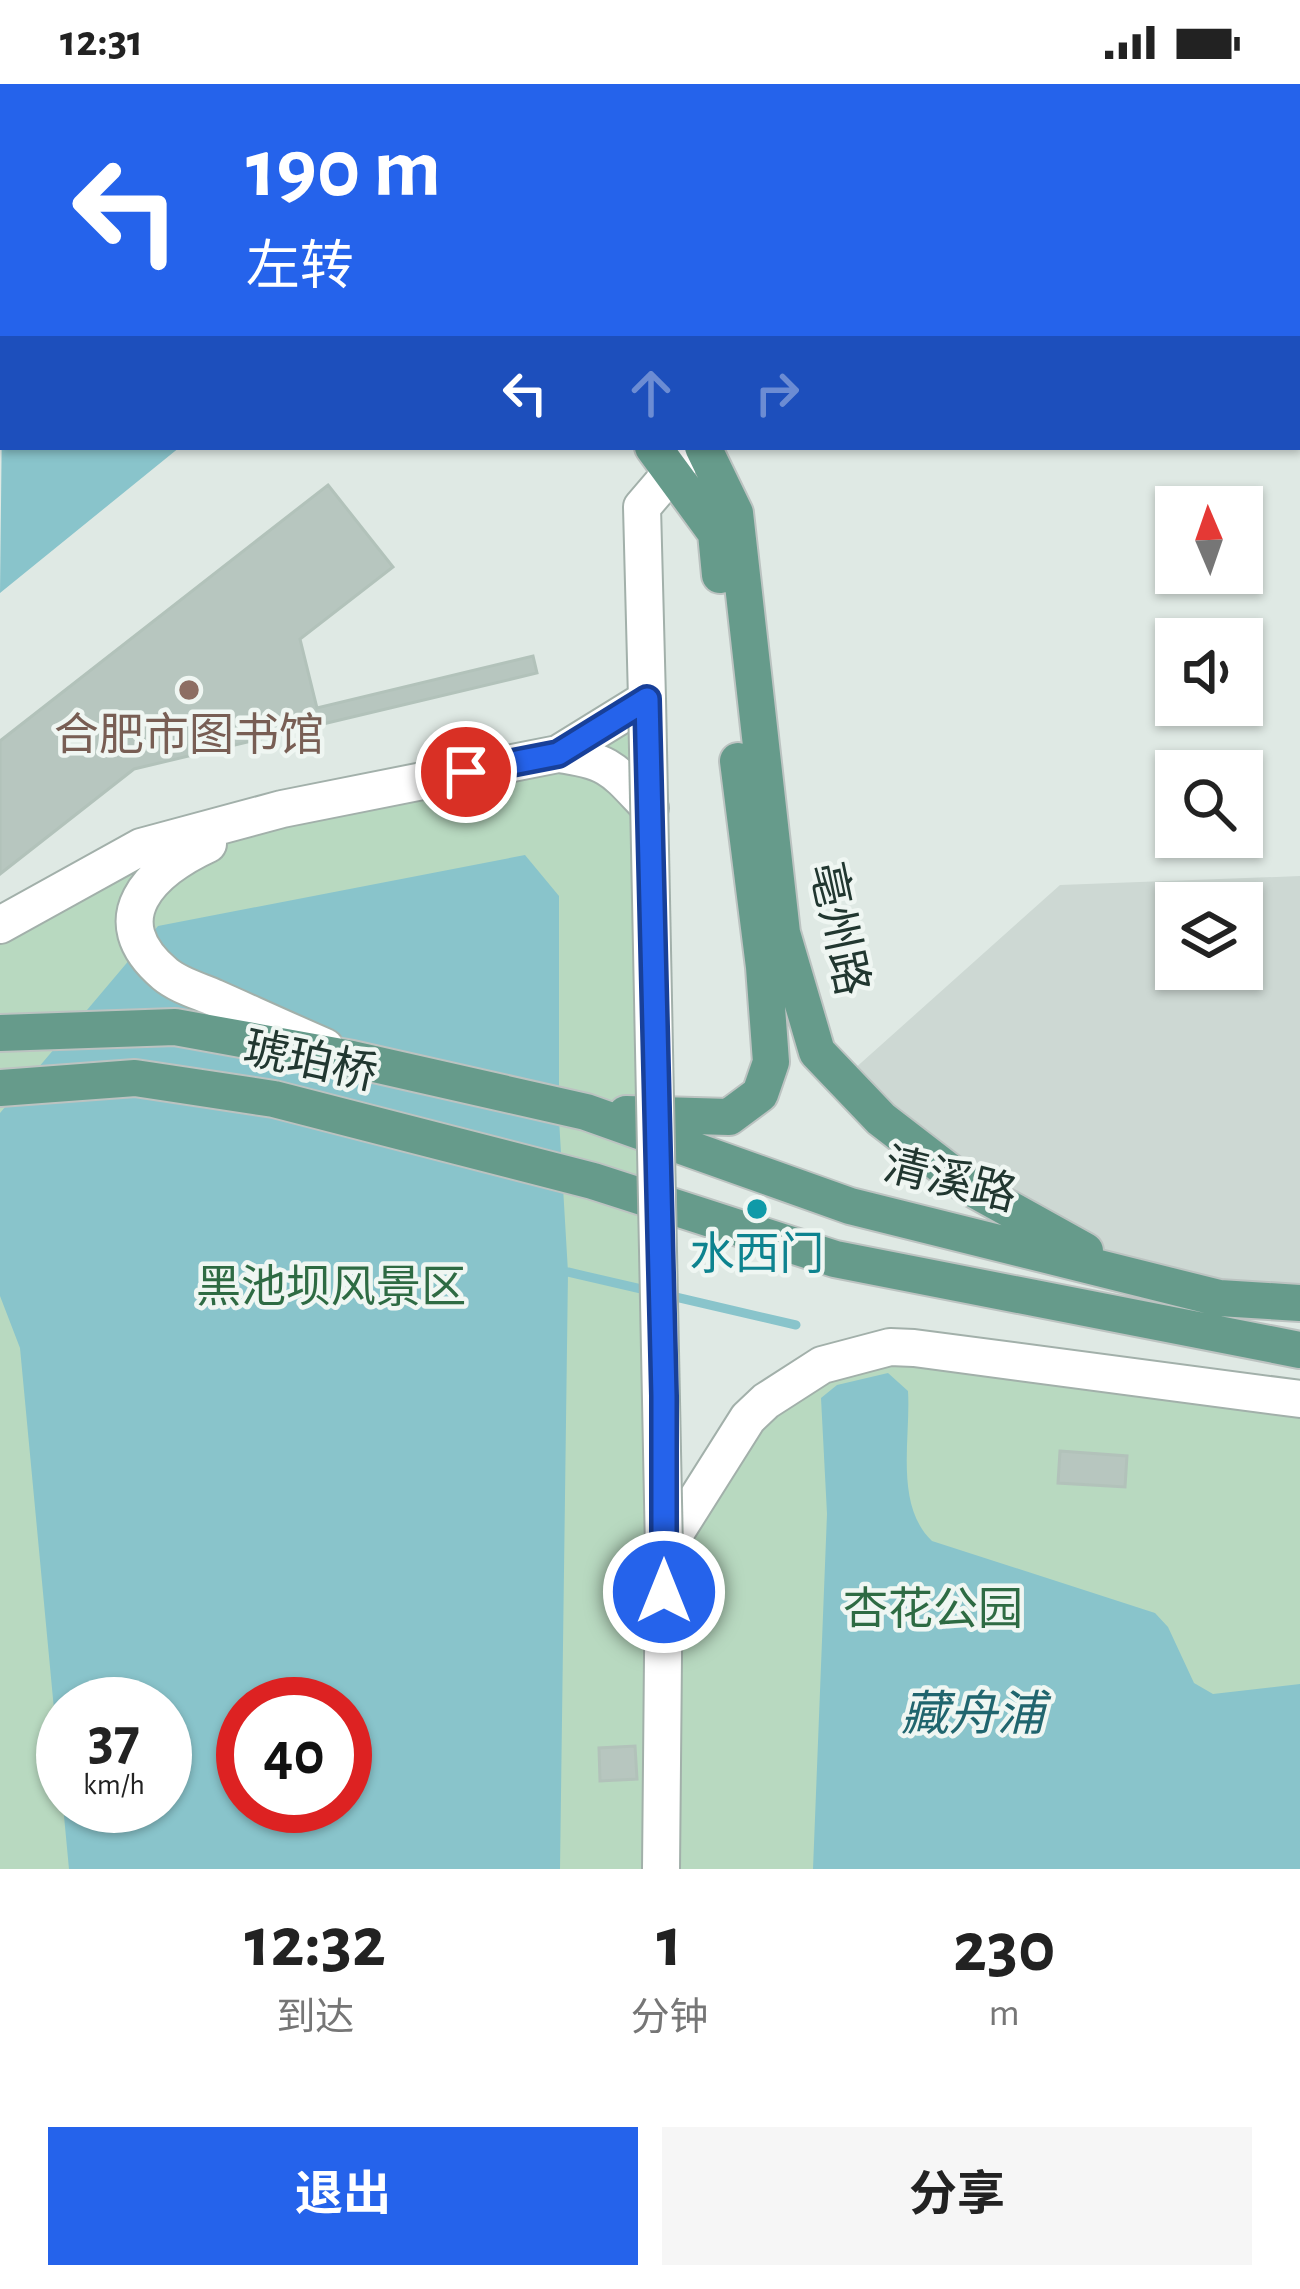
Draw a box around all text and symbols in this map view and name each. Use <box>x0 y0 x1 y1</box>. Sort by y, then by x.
text: 12:31 <box>60 19 143 64</box>
text: 190 m <box>246 128 441 212</box>
icon: left <box>48 132 204 288</box>
text: 左转 <box>246 241 354 295</box>
icon: left <box>492 360 558 426</box>
icon: ahead <box>618 360 684 426</box>
icon: right <box>744 360 810 426</box>
north arrow <box>1155 486 1263 594</box>
map controls <box>1155 486 1263 990</box>
button: sound <box>1155 618 1263 726</box>
marker: 合肥市图书馆 <box>176 677 202 703</box>
place label: 合肥市图书馆 <box>54 711 324 759</box>
pin <box>415 721 517 823</box>
icon: arrive <box>433 739 499 805</box>
button: search <box>1155 750 1263 858</box>
street label: 亳州路 <box>802 858 877 1000</box>
button: layers <box>1155 882 1263 990</box>
street label: 琥珀桥 <box>239 1024 381 1098</box>
street label: 清溪路 <box>879 1141 1021 1219</box>
marker: 水西门 <box>744 1196 770 1222</box>
place label: 水西门 <box>689 1231 825 1278</box>
park label: 黑池坝风景区 <box>196 1264 466 1311</box>
position arrow <box>601 1529 727 1655</box>
park label: 杏花公园 <box>843 1586 1023 1633</box>
speed limit sign: 40 <box>216 1677 372 1833</box>
water label: 藏舟浦 <box>901 1689 1052 1740</box>
text: 37 <box>88 1710 140 1770</box>
text: km/h <box>83 1770 145 1800</box>
text: 12:32 <box>245 1907 386 1979</box>
text: 1 <box>656 1907 682 1979</box>
text: 230 <box>953 1912 1055 1984</box>
text: m <box>989 1994 1020 2033</box>
text: 到达 <box>276 1999 354 2038</box>
text: 分钟 <box>630 1999 708 2038</box>
button: 退出 <box>48 2127 638 2265</box>
button: 分享 <box>662 2127 1252 2265</box>

